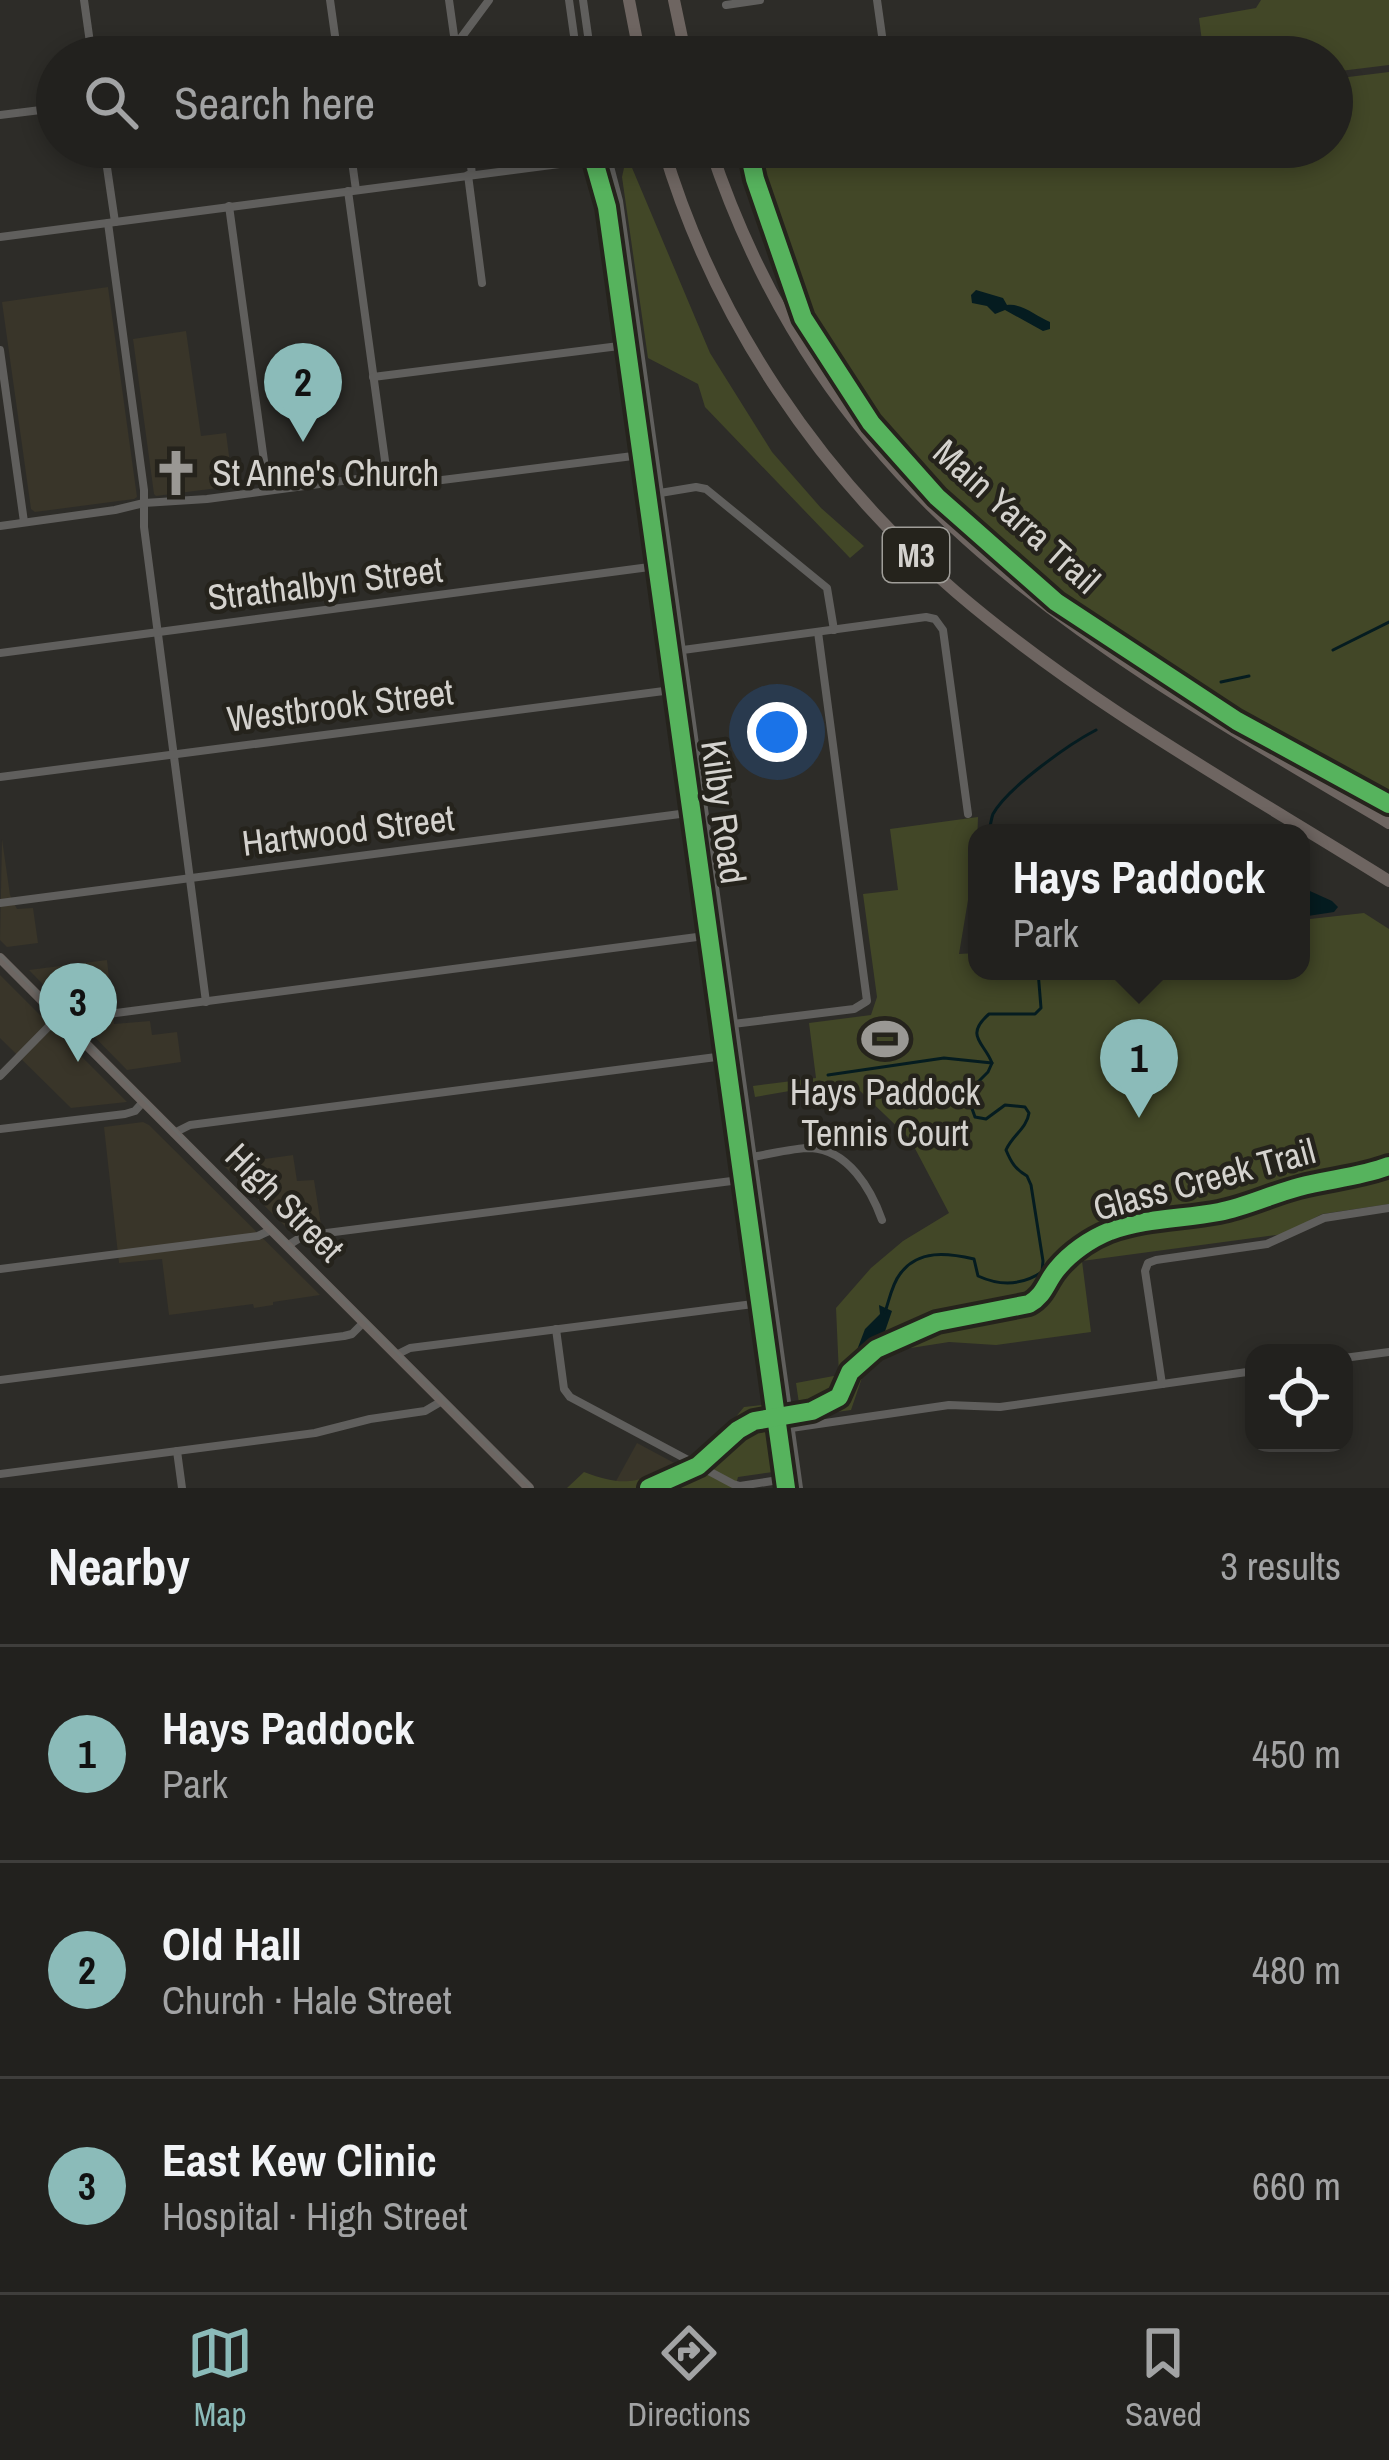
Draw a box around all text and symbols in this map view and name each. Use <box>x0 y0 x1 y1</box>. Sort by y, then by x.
search box <box>36 36 1353 168</box>
icon: search <box>78 69 144 135</box>
text: Search here <box>174 72 375 133</box>
pin: 2 <box>264 343 342 442</box>
street label: Main Yarra Trail <box>923 428 1111 604</box>
church icon: St Anne's Church <box>151 448 201 498</box>
place label: St Anne's Church <box>212 449 439 497</box>
road number: M3 <box>883 528 949 582</box>
street label: Strathalbyn Street <box>205 545 445 621</box>
street label: Westbrook Street <box>224 667 456 743</box>
your location <box>747 702 807 762</box>
street label: Kilby Road <box>690 737 758 887</box>
street label: Hartwood Street <box>239 793 457 867</box>
popup <box>968 824 1310 980</box>
text: Hays Paddock <box>1013 846 1265 907</box>
text: Park <box>1013 907 1079 959</box>
pin: 3 <box>39 963 117 1062</box>
sports icon: Hays Paddock Tennis Court <box>860 1014 910 1064</box>
pin: 1 <box>1100 1019 1178 1118</box>
place label: Hays Paddock Tennis Court <box>790 1068 980 1157</box>
street label: Glass Creek Trail <box>1088 1126 1320 1232</box>
street label: High Street <box>215 1132 355 1272</box>
map controls <box>1245 1344 1353 1452</box>
button: locate <box>1245 1344 1353 1452</box>
text: Nearby <box>48 1532 190 1601</box>
text: 3 results <box>1220 1540 1341 1592</box>
text: Hays Paddock <box>162 1697 414 1758</box>
text: 1 <box>78 1728 96 1780</box>
text: 450 m <box>1252 1728 1341 1780</box>
text: Park <box>162 1758 228 1810</box>
text: Old Hall <box>162 1913 301 1974</box>
text: 2 <box>78 1944 96 1996</box>
text: 480 m <box>1252 1944 1341 1996</box>
text: Church · Hale Street <box>162 1974 452 2026</box>
text: East Kew Clinic <box>162 2129 437 2190</box>
text: 3 <box>78 2160 96 2212</box>
text: 660 m <box>1252 2160 1341 2212</box>
text: Hospital · High Street <box>162 2190 468 2242</box>
tab: Map <box>187 2320 253 2436</box>
tab: Directions <box>627 2320 751 2436</box>
tab: Saved <box>1125 2320 1202 2436</box>

